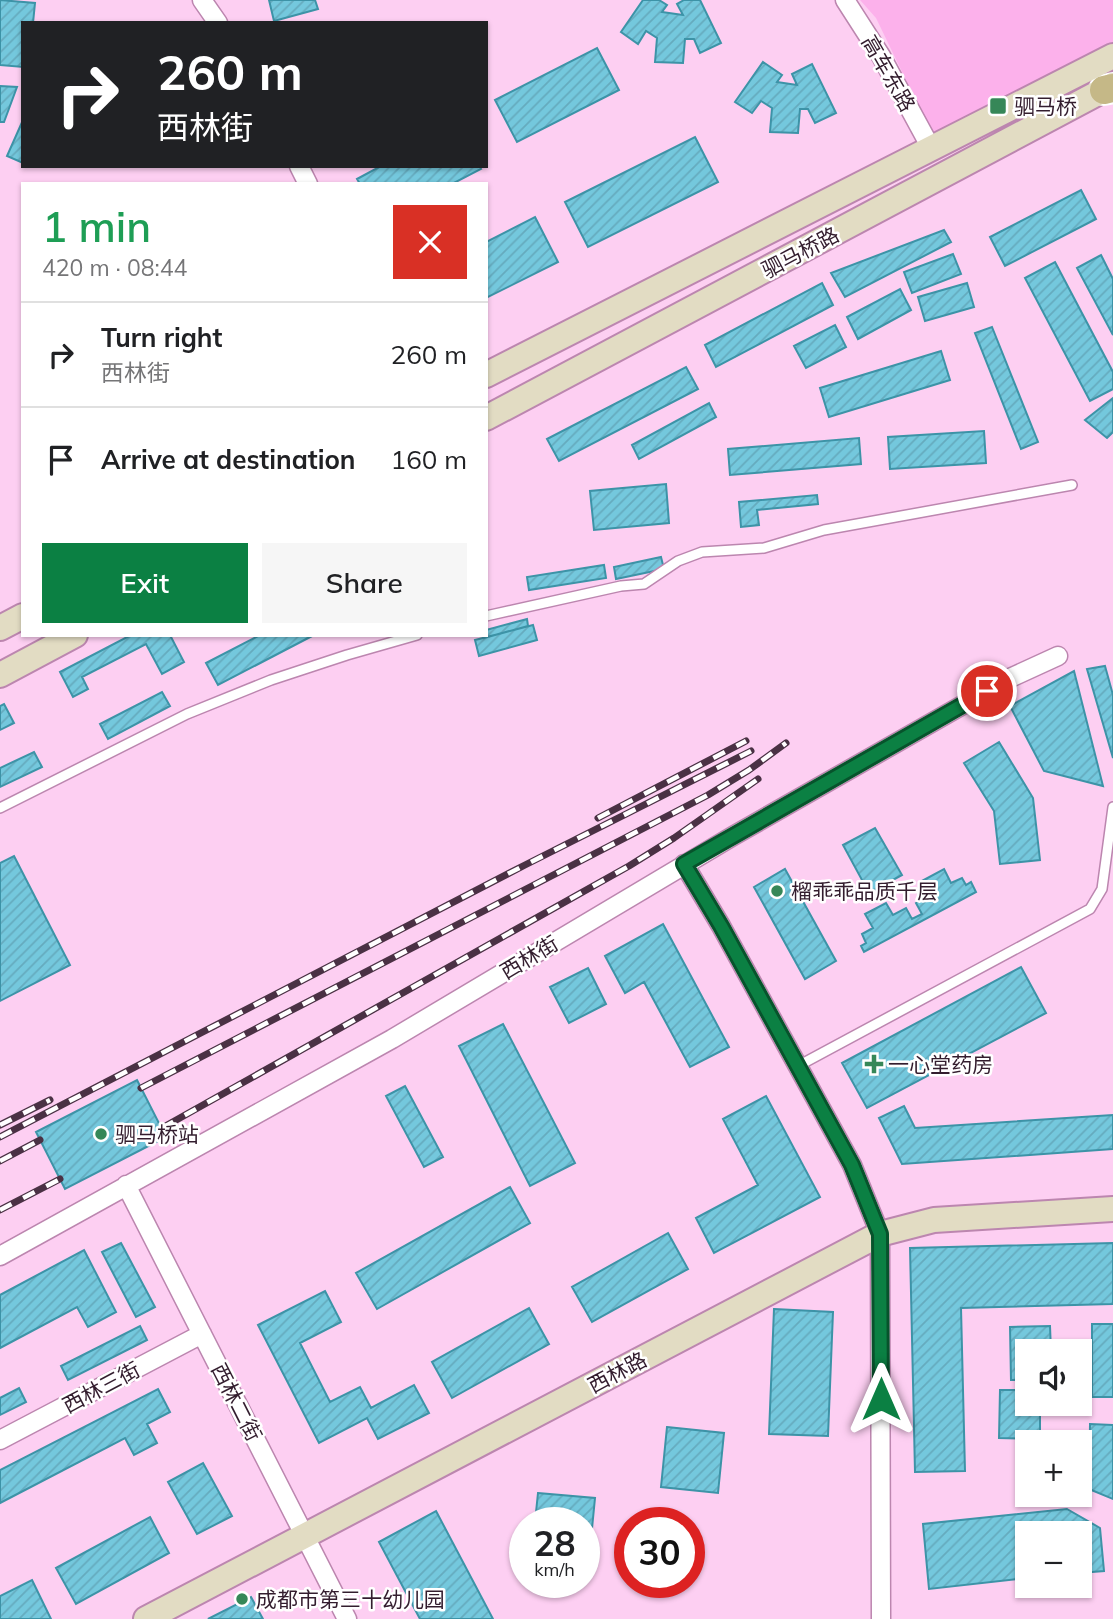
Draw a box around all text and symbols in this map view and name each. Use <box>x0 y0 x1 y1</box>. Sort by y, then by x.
street label: 高车东路 <box>857 30 921 116</box>
text: 260 m <box>157 41 303 102</box>
icon: right <box>42 49 133 140</box>
place label: 驷马桥 <box>1014 93 1077 119</box>
marker: 驷马桥 <box>988 96 1008 116</box>
text: 西林街 <box>157 107 253 147</box>
text: 1 min <box>42 200 151 253</box>
button: close <box>393 205 467 279</box>
street label: 驷马桥路 <box>757 221 843 283</box>
text: 420 m · 08:44 <box>42 253 187 282</box>
text: Turn right <box>101 321 222 354</box>
icon: right <box>42 336 80 374</box>
text: 260 m <box>391 338 467 371</box>
text: 西林街 <box>101 358 170 387</box>
icon: arrive <box>42 441 80 479</box>
text: Arrive at destination <box>101 443 356 476</box>
text: 160 m <box>391 443 467 476</box>
button: Exit <box>42 543 248 623</box>
button: Share <box>262 543 467 623</box>
pin <box>957 661 1017 721</box>
icon: arrive <box>968 672 1006 710</box>
place label: 榴乖乖品质千层 <box>791 878 938 904</box>
marker: 榴乖乖品质千层 <box>769 883 785 899</box>
street label: 西林街 <box>495 930 563 984</box>
place label: 一心堂药房 <box>888 1051 993 1077</box>
marker: 一心堂药房 <box>866 1056 882 1072</box>
place label: 驷马桥站 <box>115 1121 199 1147</box>
marker: 驷马桥站 <box>93 1126 109 1142</box>
map controls <box>1015 1339 1092 1598</box>
button: sound <box>1015 1339 1092 1416</box>
street label: 西林路 <box>583 1346 651 1398</box>
street label: 西林三街 <box>58 1356 144 1418</box>
street label: 西林二街 <box>206 1359 268 1445</box>
position arrow <box>844 1362 918 1436</box>
button: + <box>1015 1430 1092 1507</box>
speed limit sign: 30 <box>614 1507 705 1598</box>
text: 28 <box>533 1521 576 1565</box>
button: − <box>1015 1521 1092 1598</box>
text: km/h <box>534 1558 575 1581</box>
place label: 成都市第三十幼儿园 <box>256 1586 445 1612</box>
marker: 成都市第三十幼儿园 <box>234 1591 250 1607</box>

